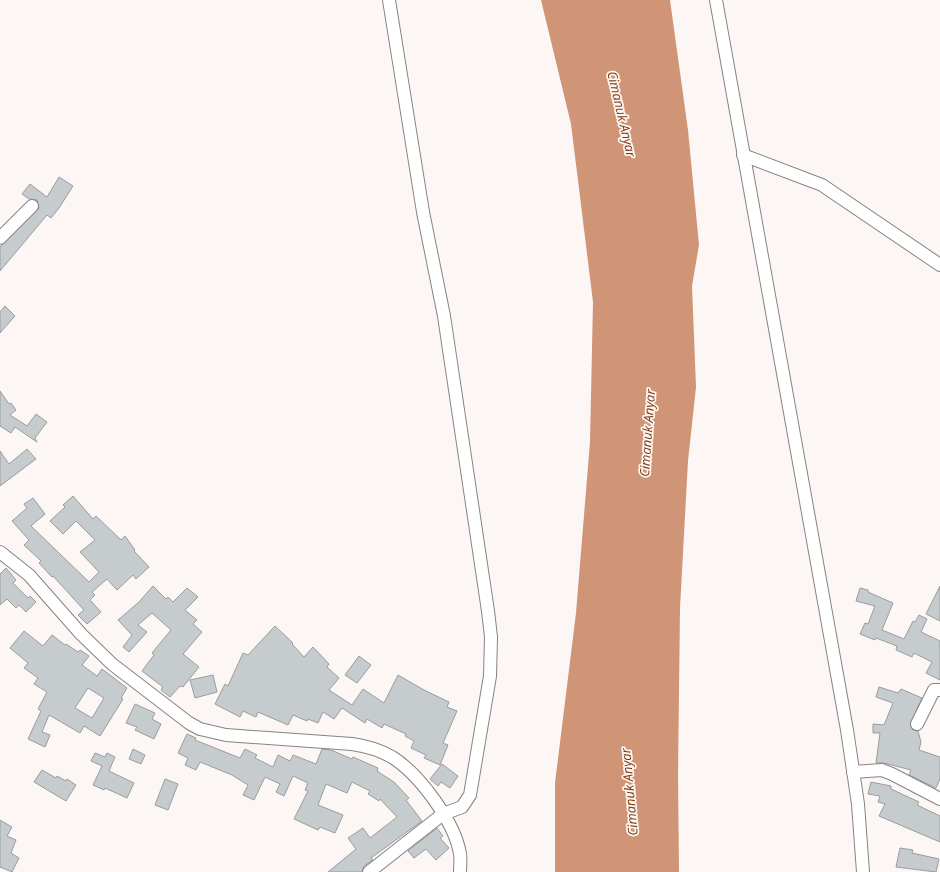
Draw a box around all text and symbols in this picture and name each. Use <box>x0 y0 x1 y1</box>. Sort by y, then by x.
water label: Cimanuk Anyar <box>603 69 641 160</box>
water label: Cimanuk Anyar <box>635 388 659 477</box>
water label: Cimanuk Anyar <box>616 747 642 836</box>

